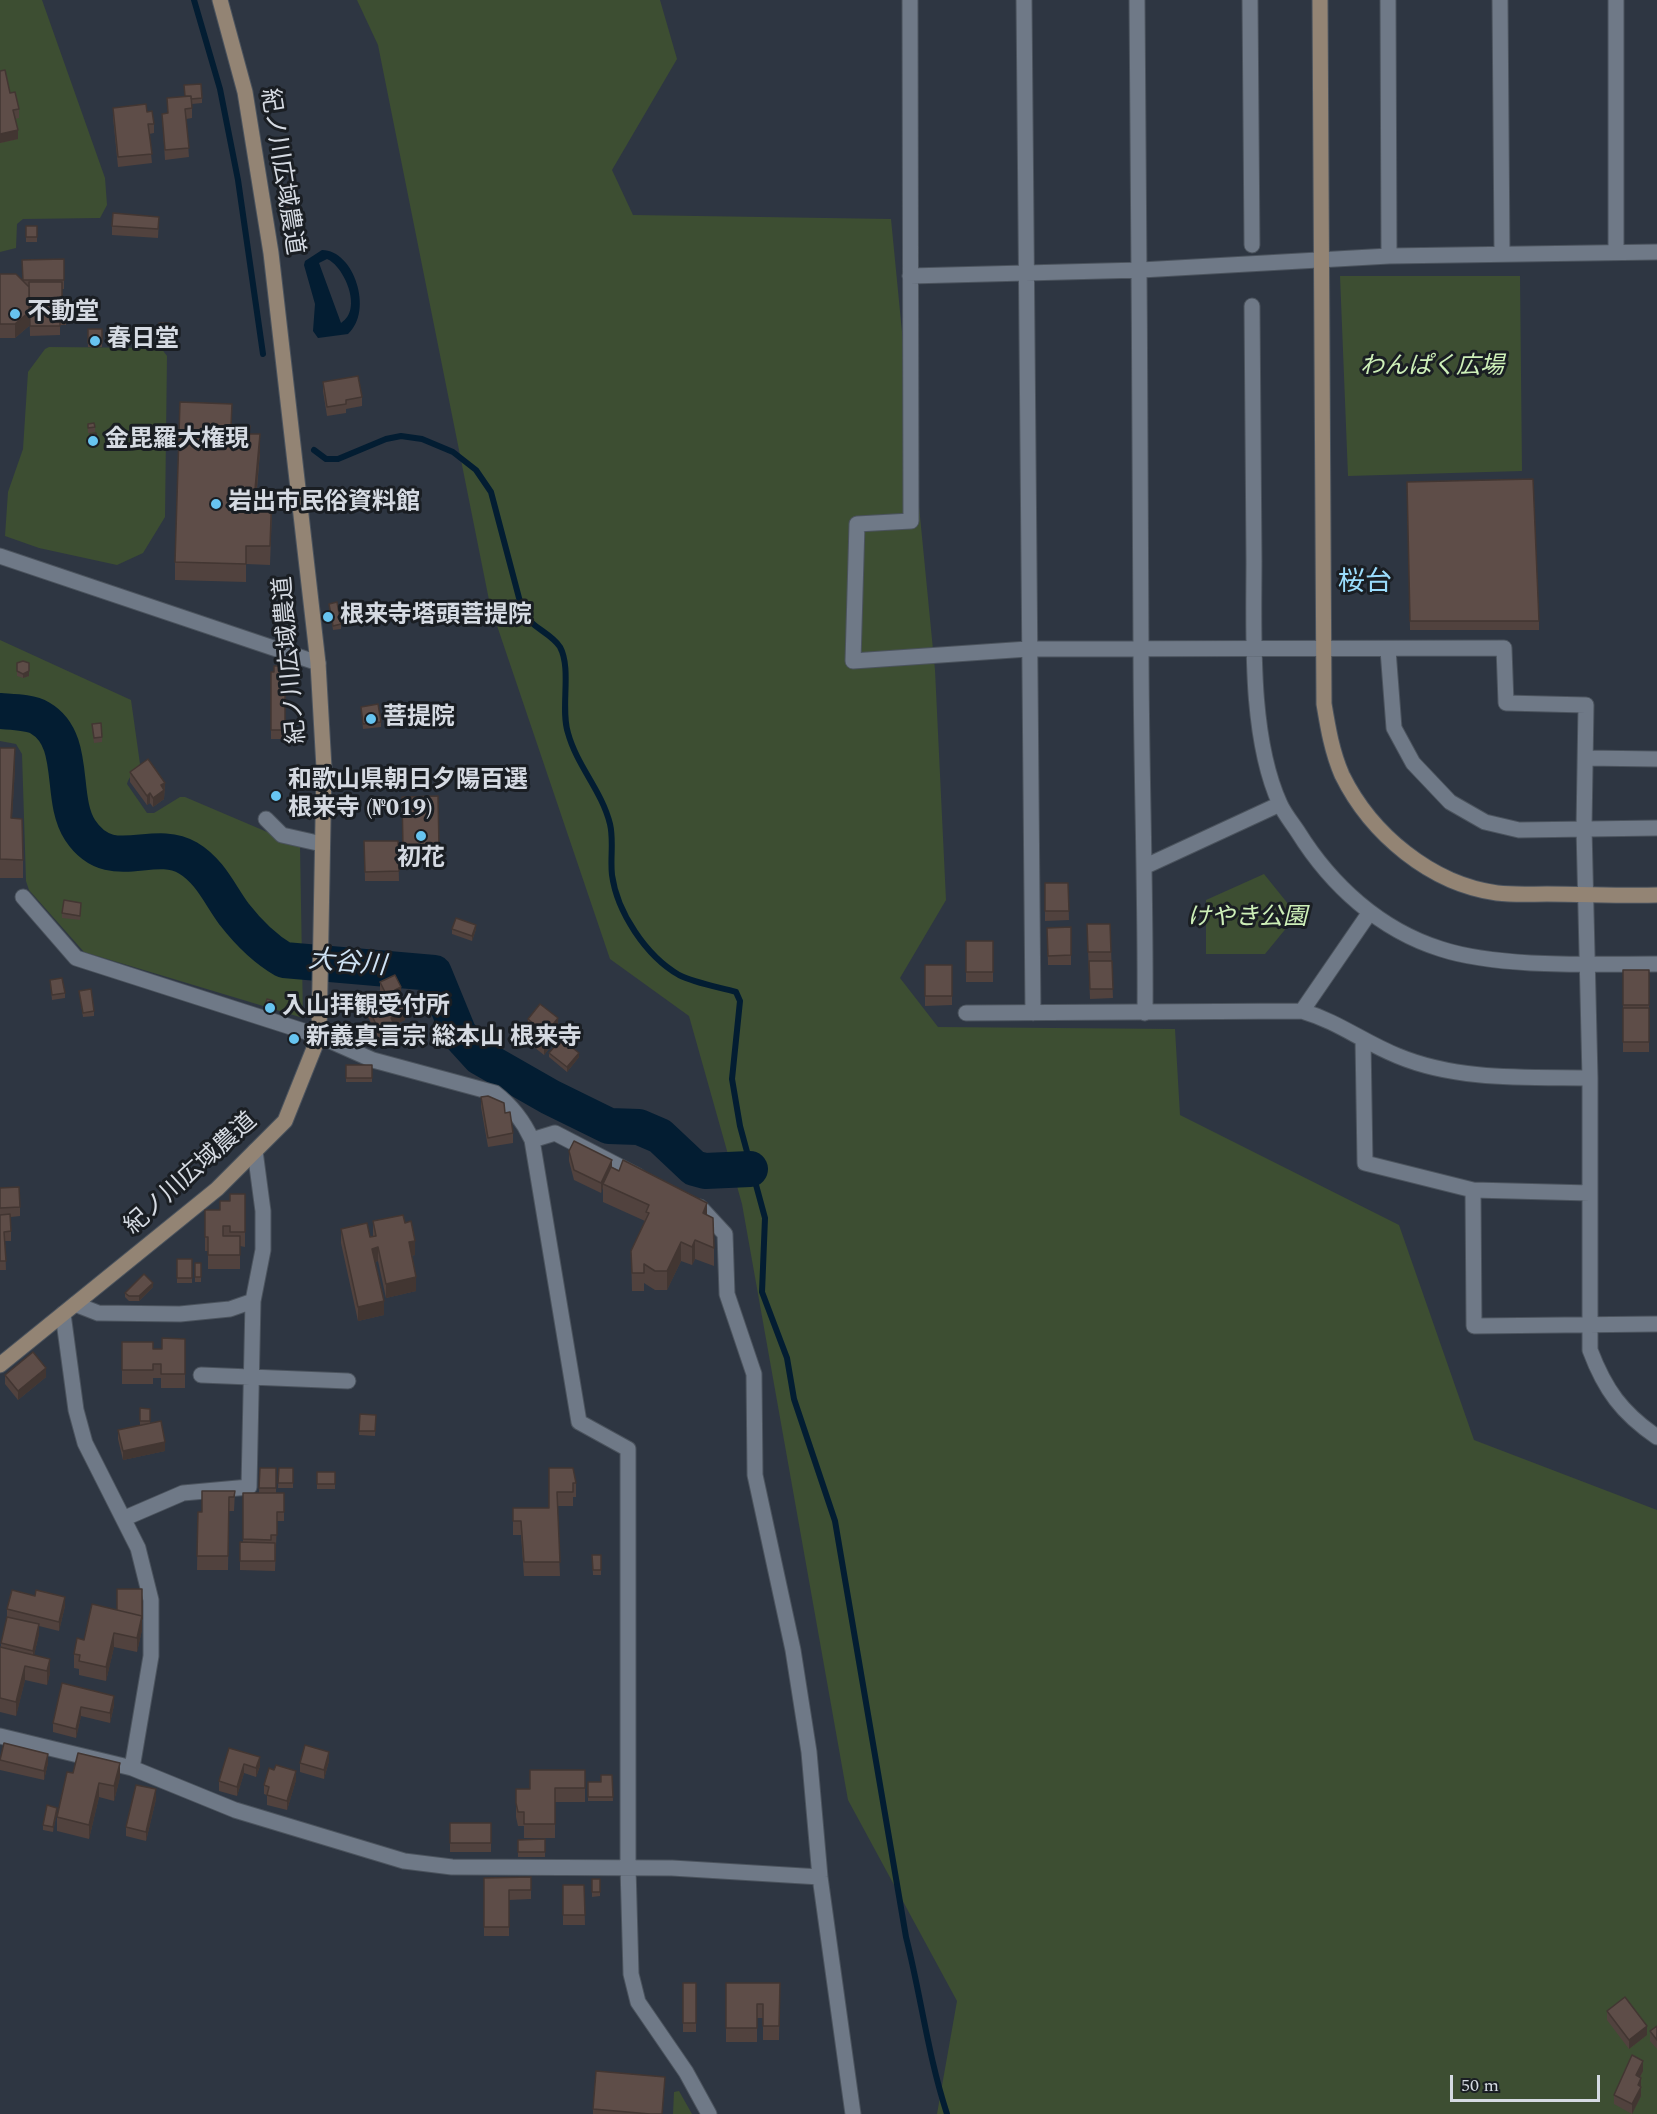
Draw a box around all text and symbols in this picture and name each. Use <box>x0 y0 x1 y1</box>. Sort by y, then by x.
street label: 紀ノ川広域農道 <box>253 87 307 257</box>
place label: 不動堂 <box>27 300 99 328</box>
marker: 不動堂 <box>8 307 22 321</box>
place label: 春日堂 <box>107 327 179 355</box>
marker: 春日堂 <box>88 334 102 348</box>
park label: わんぱく広場 <box>1360 354 1504 382</box>
place label: 金毘羅大権現 <box>105 427 249 455</box>
marker: 金毘羅大権現 <box>86 434 100 448</box>
place label: 岩出市民俗資料館 <box>228 490 420 518</box>
marker: 岩出市民俗資料館 <box>209 497 223 511</box>
district label: 桜台 <box>1338 569 1392 601</box>
street label: 紀ノ川広域農道 <box>270 575 314 745</box>
place label: 根来寺塔頭菩提院 <box>340 603 532 631</box>
marker: 根来寺塔頭菩提院 <box>321 610 335 624</box>
place label: 菩提院 <box>383 705 455 733</box>
marker: 菩提院 <box>364 712 378 726</box>
place label: 和歌山県朝日夕陽百選 根来寺 (№019) <box>288 768 528 824</box>
marker: 和歌山県朝日夕陽百選 根来寺 (№019) <box>269 789 283 803</box>
marker: 初花 <box>414 829 428 843</box>
place label: 初花 <box>397 846 445 874</box>
park label: けやき公園 <box>1187 905 1307 933</box>
water label: 大谷川 <box>307 946 387 984</box>
place label: 入山拝観受付所 <box>282 994 450 1022</box>
marker: 入山拝観受付所 <box>263 1001 277 1015</box>
place label: 新義真言宗 総本山 根来寺 <box>306 1025 582 1053</box>
marker: 新義真言宗 総本山 根来寺 <box>287 1032 301 1046</box>
street label: 紀ノ川広域農道 <box>120 1108 264 1242</box>
scale bar <box>1453 2063 1603 2101</box>
text: 50 m <box>1461 2072 1499 2099</box>

